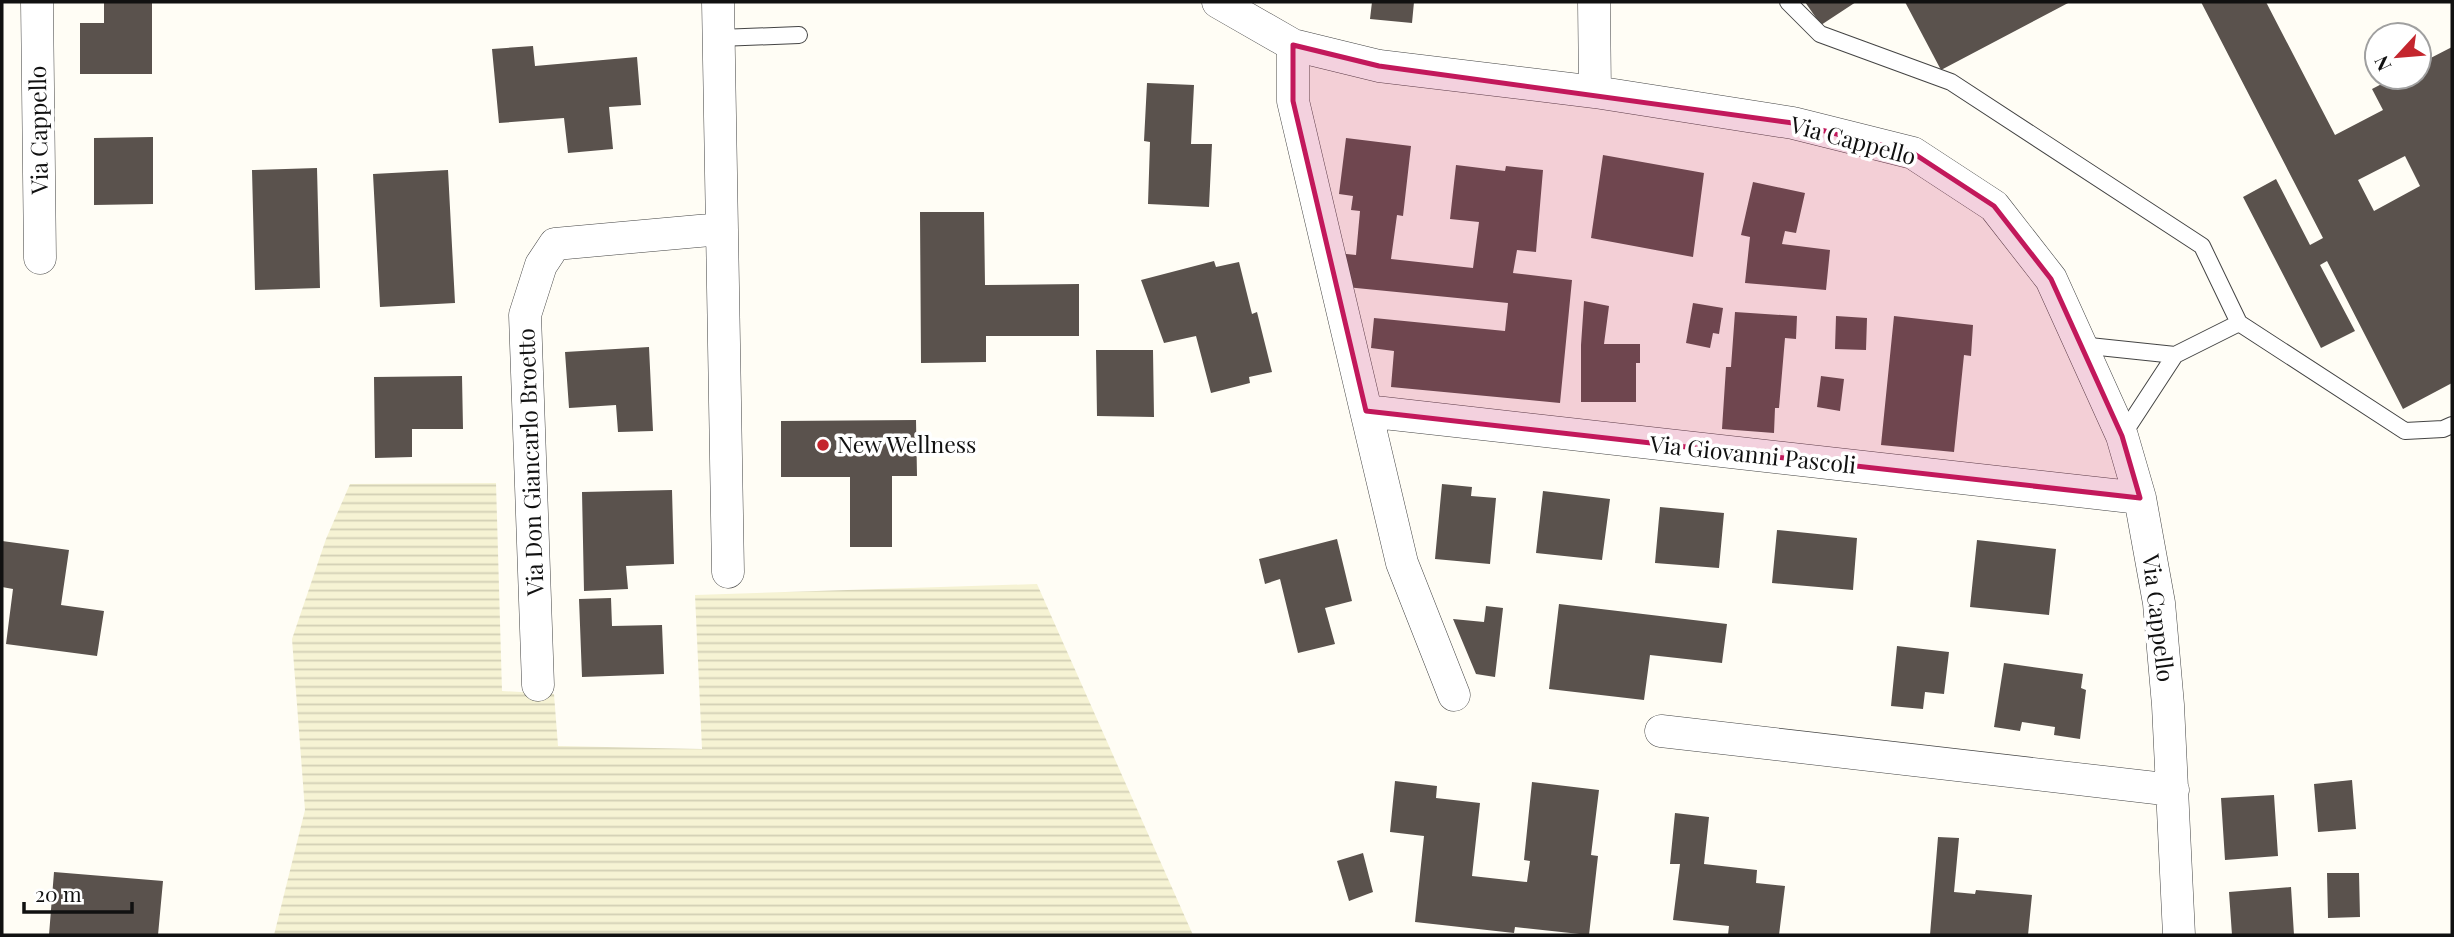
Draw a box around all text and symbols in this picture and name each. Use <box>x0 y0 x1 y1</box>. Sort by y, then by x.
north arrow <box>2363 21 2433 91</box>
text: N <box>2367 52 2397 76</box>
street label: Via Cappello <box>21 65 54 196</box>
street label: Via Cappello <box>1786 108 1920 171</box>
street label: Via Don Giancarlo Broetto <box>509 328 550 597</box>
street label: Via Giovanni Pascoli <box>1647 427 1858 480</box>
place label: New Wellness <box>837 428 976 459</box>
marker: New Wellness <box>815 437 831 453</box>
street label: Via Cappello <box>2136 551 2183 684</box>
scale bar <box>24 870 133 914</box>
text: 20 m <box>35 879 82 907</box>

